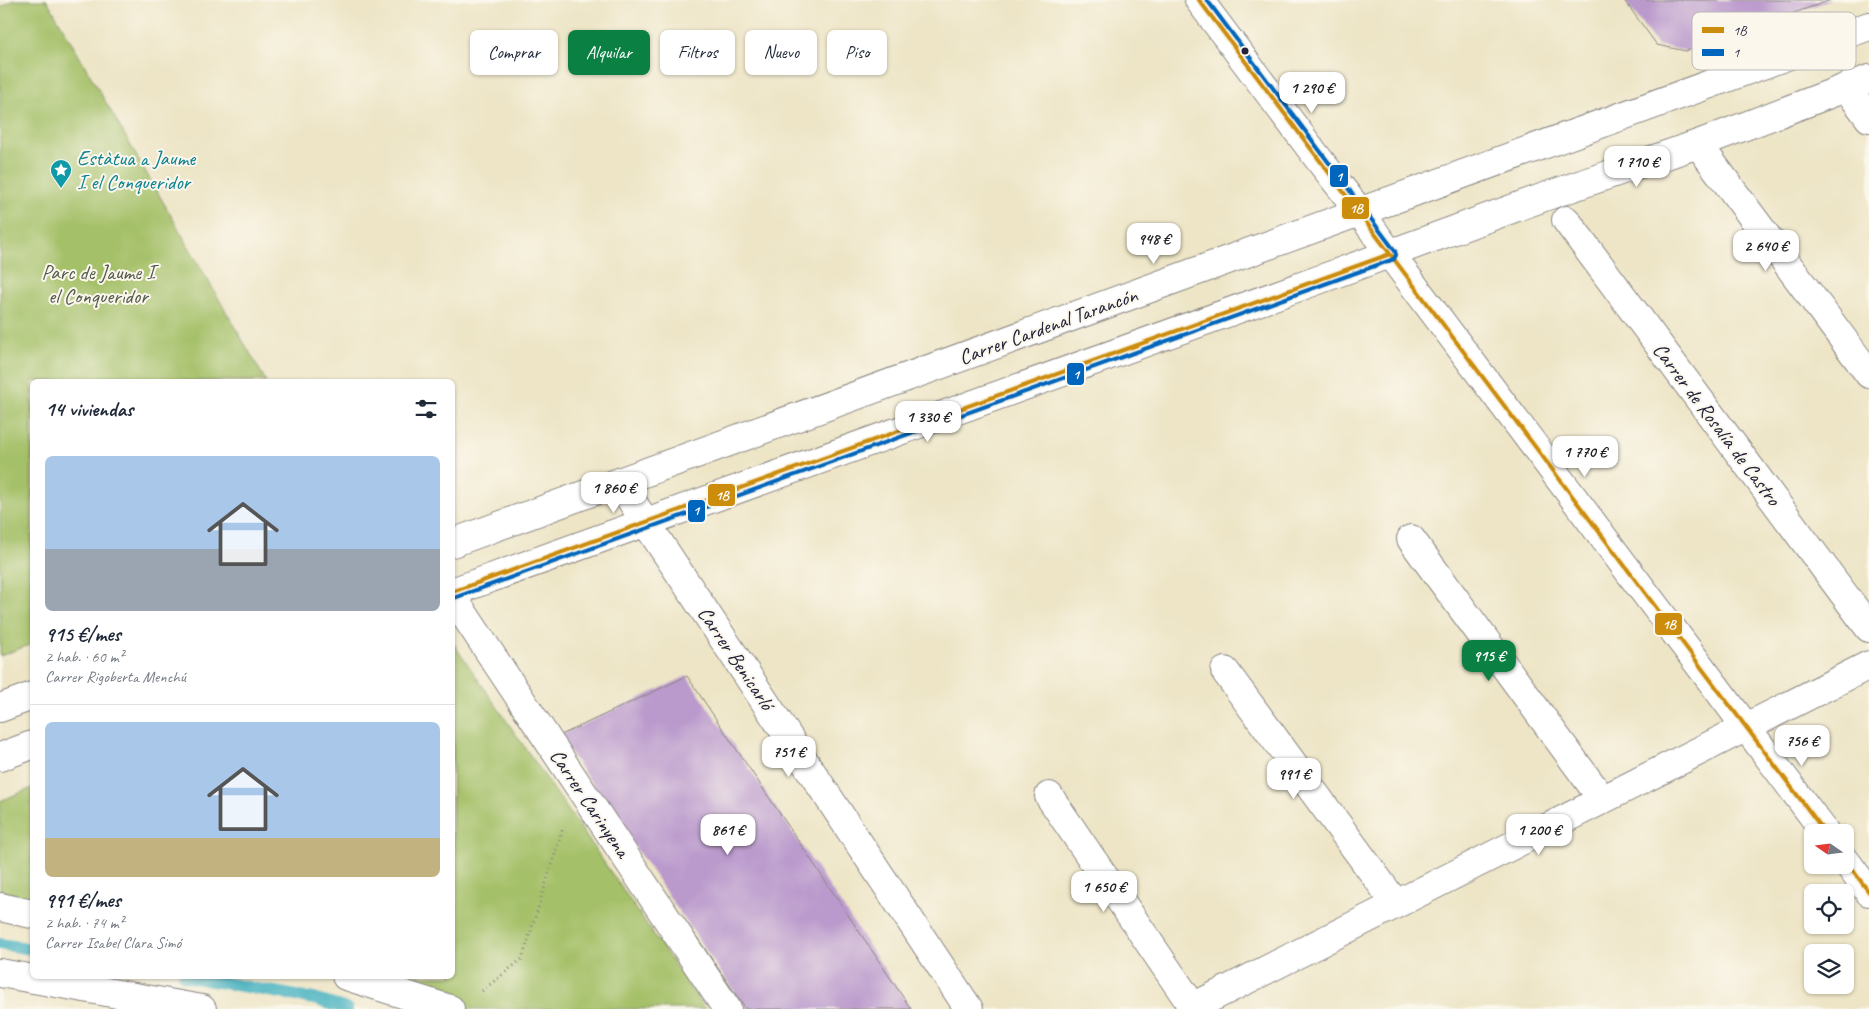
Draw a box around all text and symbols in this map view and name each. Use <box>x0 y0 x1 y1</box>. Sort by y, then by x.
legend <box>1692 12 1856 70</box>
text: 1B <box>1733 22 1748 39</box>
chip: Comprar <box>470 30 558 75</box>
chip: Alquilar <box>568 30 650 75</box>
chip: Filtros <box>660 30 735 75</box>
chip: Nuevo <box>745 30 817 75</box>
chip: Piso <box>827 30 887 75</box>
text: 1 <box>1733 44 1740 61</box>
unlabelled marker <box>1240 46 1250 56</box>
pin: 1 290 € <box>1266 72 1358 114</box>
text: 1 290 € <box>1290 78 1334 98</box>
place label: Estàtua a Jaume I el Conqueridor <box>77 145 196 195</box>
pin: 1 710 € <box>1591 146 1683 188</box>
text: 1 710 € <box>1615 152 1659 172</box>
place icon: Estàtua a Jaume I el Conqueridor <box>49 158 73 189</box>
line badge: 1 <box>1329 164 1349 188</box>
text: 1 <box>1336 168 1344 185</box>
line badge: 1B <box>1341 196 1370 220</box>
text: 1B <box>1349 200 1364 217</box>
pin: 948 € <box>1119 222 1189 265</box>
text: 948 € <box>1138 229 1170 249</box>
pin: 2 640 € <box>1720 230 1812 272</box>
text: 2 640 € <box>1744 236 1788 256</box>
park label: Parc de Jaume I el Conqueridor <box>41 259 159 309</box>
street label: Carrer Cardenal Tarancón <box>955 281 1141 370</box>
street label: Carrer de Rosalía de Castro <box>1647 337 1788 512</box>
line badge: 1 <box>1066 362 1085 386</box>
text: 1 <box>1073 366 1081 383</box>
icon: filters <box>412 395 440 423</box>
text: 14 viviendas <box>45 396 133 422</box>
pin: 1 330 € <box>882 400 974 443</box>
text: 1 330 € <box>906 407 950 427</box>
pin: 1 770 € <box>1539 436 1631 478</box>
text: 1 770 € <box>1563 442 1607 462</box>
pin: 1 860 € <box>568 472 660 514</box>
text: 1 860 € <box>592 478 636 498</box>
line badge: 1B <box>707 483 736 507</box>
text: 1B <box>715 487 730 504</box>
icon: home <box>198 489 288 579</box>
line badge: 1 <box>687 499 706 523</box>
text: 1 <box>693 502 701 519</box>
street label: Carrer Benicarló <box>692 601 782 717</box>
line badge: 1B <box>1654 612 1683 636</box>
text: 1B <box>1662 616 1677 633</box>
text: 915 €/mes <box>45 621 121 647</box>
pin: 915 € <box>1454 640 1524 682</box>
text: 915 € <box>1473 646 1505 666</box>
text: 2 hab. · 60 m² <box>45 647 124 667</box>
text: Carrer Rigoberta Menchú <box>45 667 186 687</box>
pin: 756 € <box>1767 724 1837 767</box>
text: 756 € <box>1786 731 1818 751</box>
pin: 751 € <box>754 736 824 778</box>
text: 751 € <box>773 742 805 762</box>
street label: Carrer Carinyena <box>544 744 637 864</box>
icon: home <box>198 754 288 844</box>
pin: 991 € <box>1259 758 1329 800</box>
text: 991 € <box>1278 764 1310 784</box>
pin: 861 € <box>693 814 763 856</box>
pin: 1 200 € <box>1493 814 1585 856</box>
text: 861 € <box>711 820 745 840</box>
text: 1 200 € <box>1517 820 1561 840</box>
north arrow <box>1804 824 1854 874</box>
map controls <box>1804 824 1854 994</box>
pin: 1 650 € <box>1058 870 1150 913</box>
text: 1 650 € <box>1082 877 1126 897</box>
button: locate <box>1804 884 1854 934</box>
text: 991 €/mes <box>45 887 121 913</box>
text: 2 hab. · 74 m² <box>45 913 124 933</box>
text: Carrer Isabel Clara Simó <box>45 933 181 953</box>
button: layers <box>1804 944 1854 994</box>

